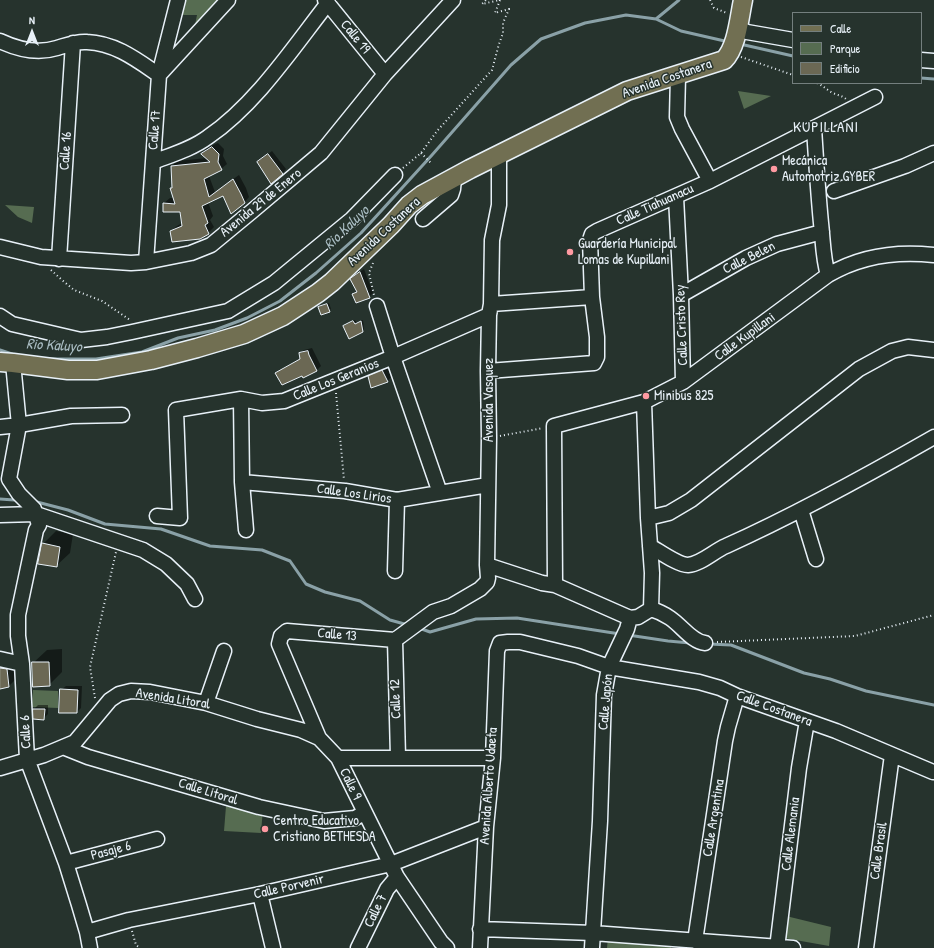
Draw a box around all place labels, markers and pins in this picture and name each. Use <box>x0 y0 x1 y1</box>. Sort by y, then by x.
place label: Mecánica Automotriz GYBER <box>782 153 875 186</box>
marker: Mecánica Automotriz GYBER <box>769 164 779 174</box>
place label: Guardería Municipal Lomas de Kupillani <box>578 236 677 268</box>
marker: Guardería Municipal Lomas de Kupillani <box>565 247 575 257</box>
place label: Minibus 825 <box>654 388 713 404</box>
marker: Minibus 825 <box>641 391 651 401</box>
place label: Centro Educativo Cristiano BETHESDA <box>273 813 376 846</box>
marker: Centro Educativo Cristiano BETHESDA <box>260 824 270 834</box>

